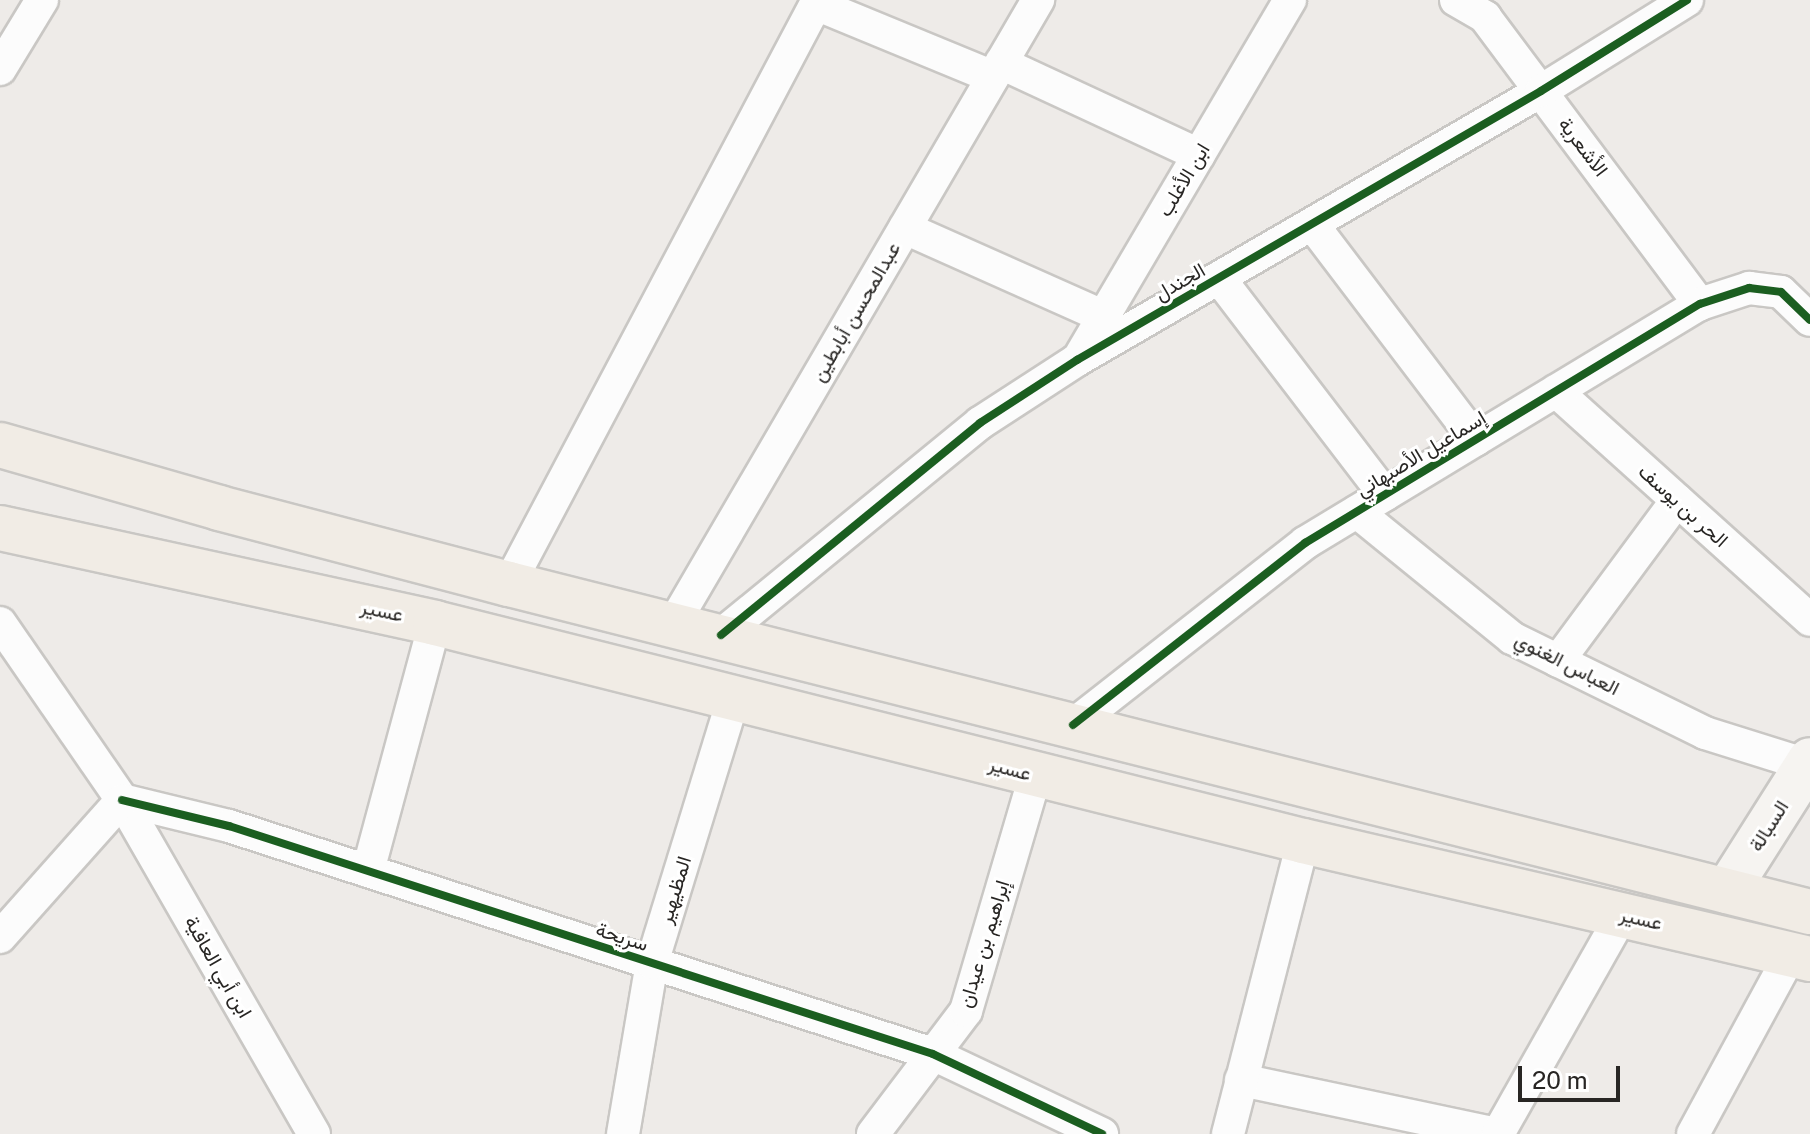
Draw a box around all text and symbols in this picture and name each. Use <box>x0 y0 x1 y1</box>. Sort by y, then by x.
street label: الأشعرية <box>1553 113 1613 181</box>
street label: ابن الأغلب <box>1153 139 1215 221</box>
street label: عبدالمحسن أبابطين <box>806 238 906 386</box>
street label: الجندل <box>1151 258 1209 306</box>
street label: إسماعيل الأصبهاني <box>1352 406 1490 502</box>
street label: الحر بن يوسف <box>1633 459 1733 553</box>
street label: عسير <box>358 595 406 627</box>
street label: العباس الغنوي <box>1511 627 1623 701</box>
street label: عسير <box>986 752 1034 786</box>
street label: السبالة <box>1744 796 1794 856</box>
street label: المظيهير <box>653 853 697 927</box>
street label: إبراهيم بن عيدان <box>953 877 1015 1011</box>
street label: عسير <box>1617 902 1665 936</box>
street label: ابن أبي العافية <box>179 912 257 1022</box>
street label: سريحة <box>593 917 651 957</box>
scale bar <box>1522 1050 1624 1100</box>
text: 20 m <box>1532 1066 1588 1094</box>

